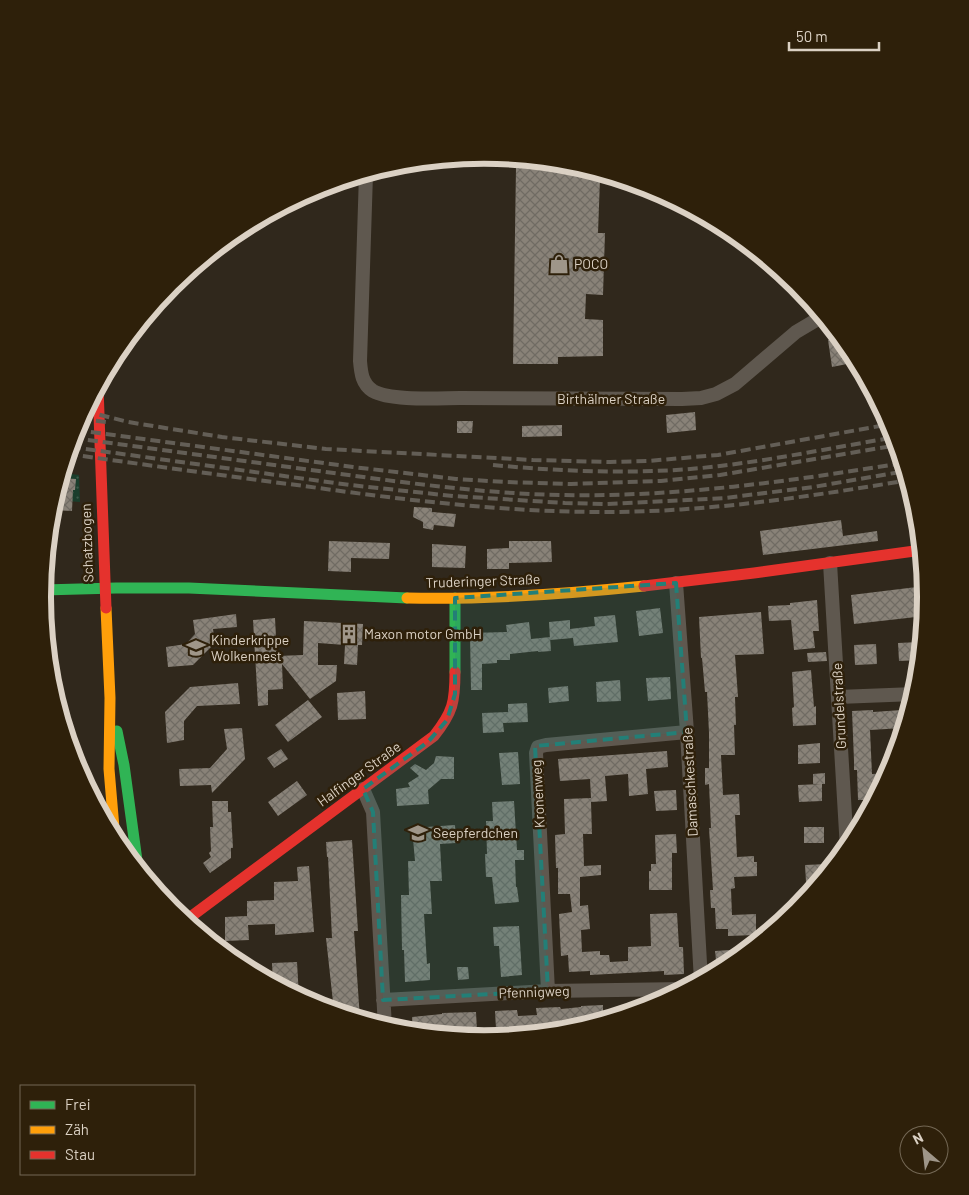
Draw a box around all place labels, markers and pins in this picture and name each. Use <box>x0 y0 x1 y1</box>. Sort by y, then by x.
shop icon: POCO <box>548 253 570 275</box>
place label: POCO <box>574 255 608 272</box>
building icon: Maxon motor GmbH <box>338 623 360 645</box>
place label: Maxon motor GmbH <box>364 625 482 642</box>
place label: Kinderkrippe Wolkennest <box>211 631 289 664</box>
school or university icon: Kinderkrippe Wolkennest <box>185 637 207 659</box>
school or university icon: Seepferdchen <box>407 822 429 844</box>
place label: Seepferdchen <box>433 824 518 841</box>

